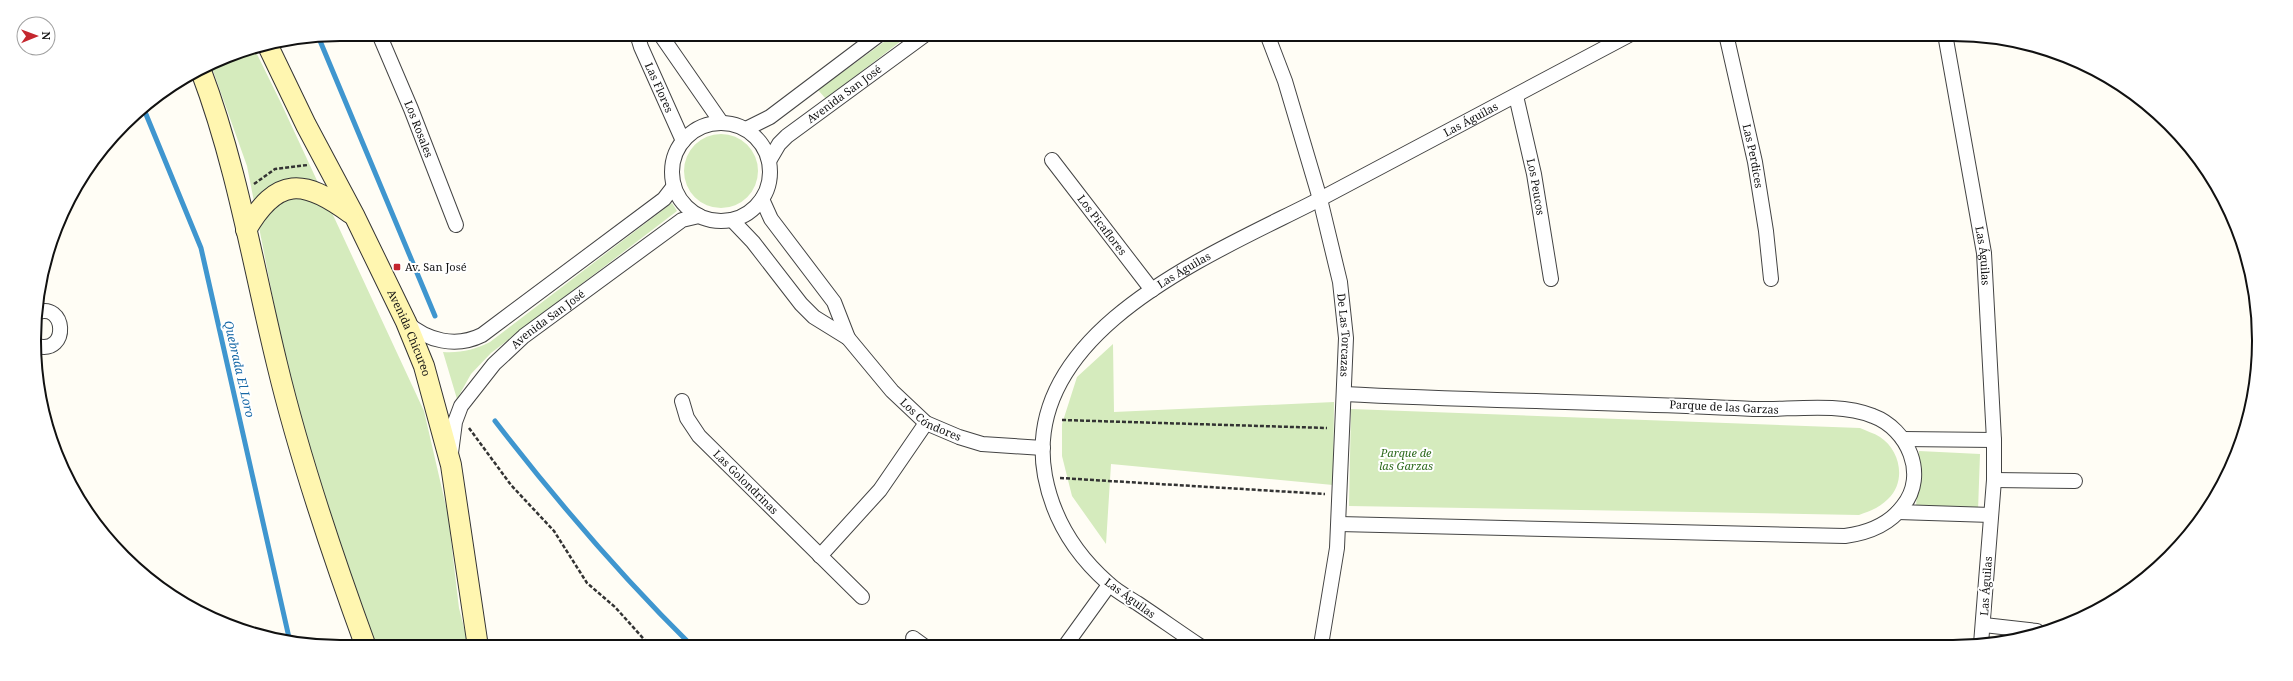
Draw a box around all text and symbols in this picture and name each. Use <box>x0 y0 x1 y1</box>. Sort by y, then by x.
north arrow <box>16 16 56 56</box>
text: N <box>39 31 54 41</box>
street label: Las Flores <box>642 60 677 115</box>
street label: Avenida San José <box>804 61 884 126</box>
street label: Los Rosales <box>401 98 437 160</box>
street label: Las Águilas <box>1441 98 1500 140</box>
street label: Las Perdices <box>1740 122 1767 189</box>
street label: Los Peucos <box>1524 157 1549 216</box>
street label: Los Picaflores <box>1074 191 1130 258</box>
street label: Las Águilas <box>1972 225 1994 286</box>
street label: Las Águilas <box>1154 248 1213 291</box>
place label: Av. San José <box>405 259 467 274</box>
marker: Av. San José <box>392 262 402 272</box>
street label: Avenida San José <box>507 286 588 352</box>
street label: Avenida Chicureo <box>384 287 434 378</box>
street label: De Las Torcazas <box>1334 292 1354 377</box>
water label: Quebrada El Loro <box>220 319 259 419</box>
street label: Los Cóndores <box>897 395 964 444</box>
street label: Parque de las Garzas <box>1669 396 1779 417</box>
park label: Parque de las Garzas <box>1379 445 1433 473</box>
street label: Las Golondrinas <box>710 446 782 517</box>
street label: Las Águilas <box>1976 556 1995 616</box>
street label: Las Águilas <box>1102 574 1159 621</box>

